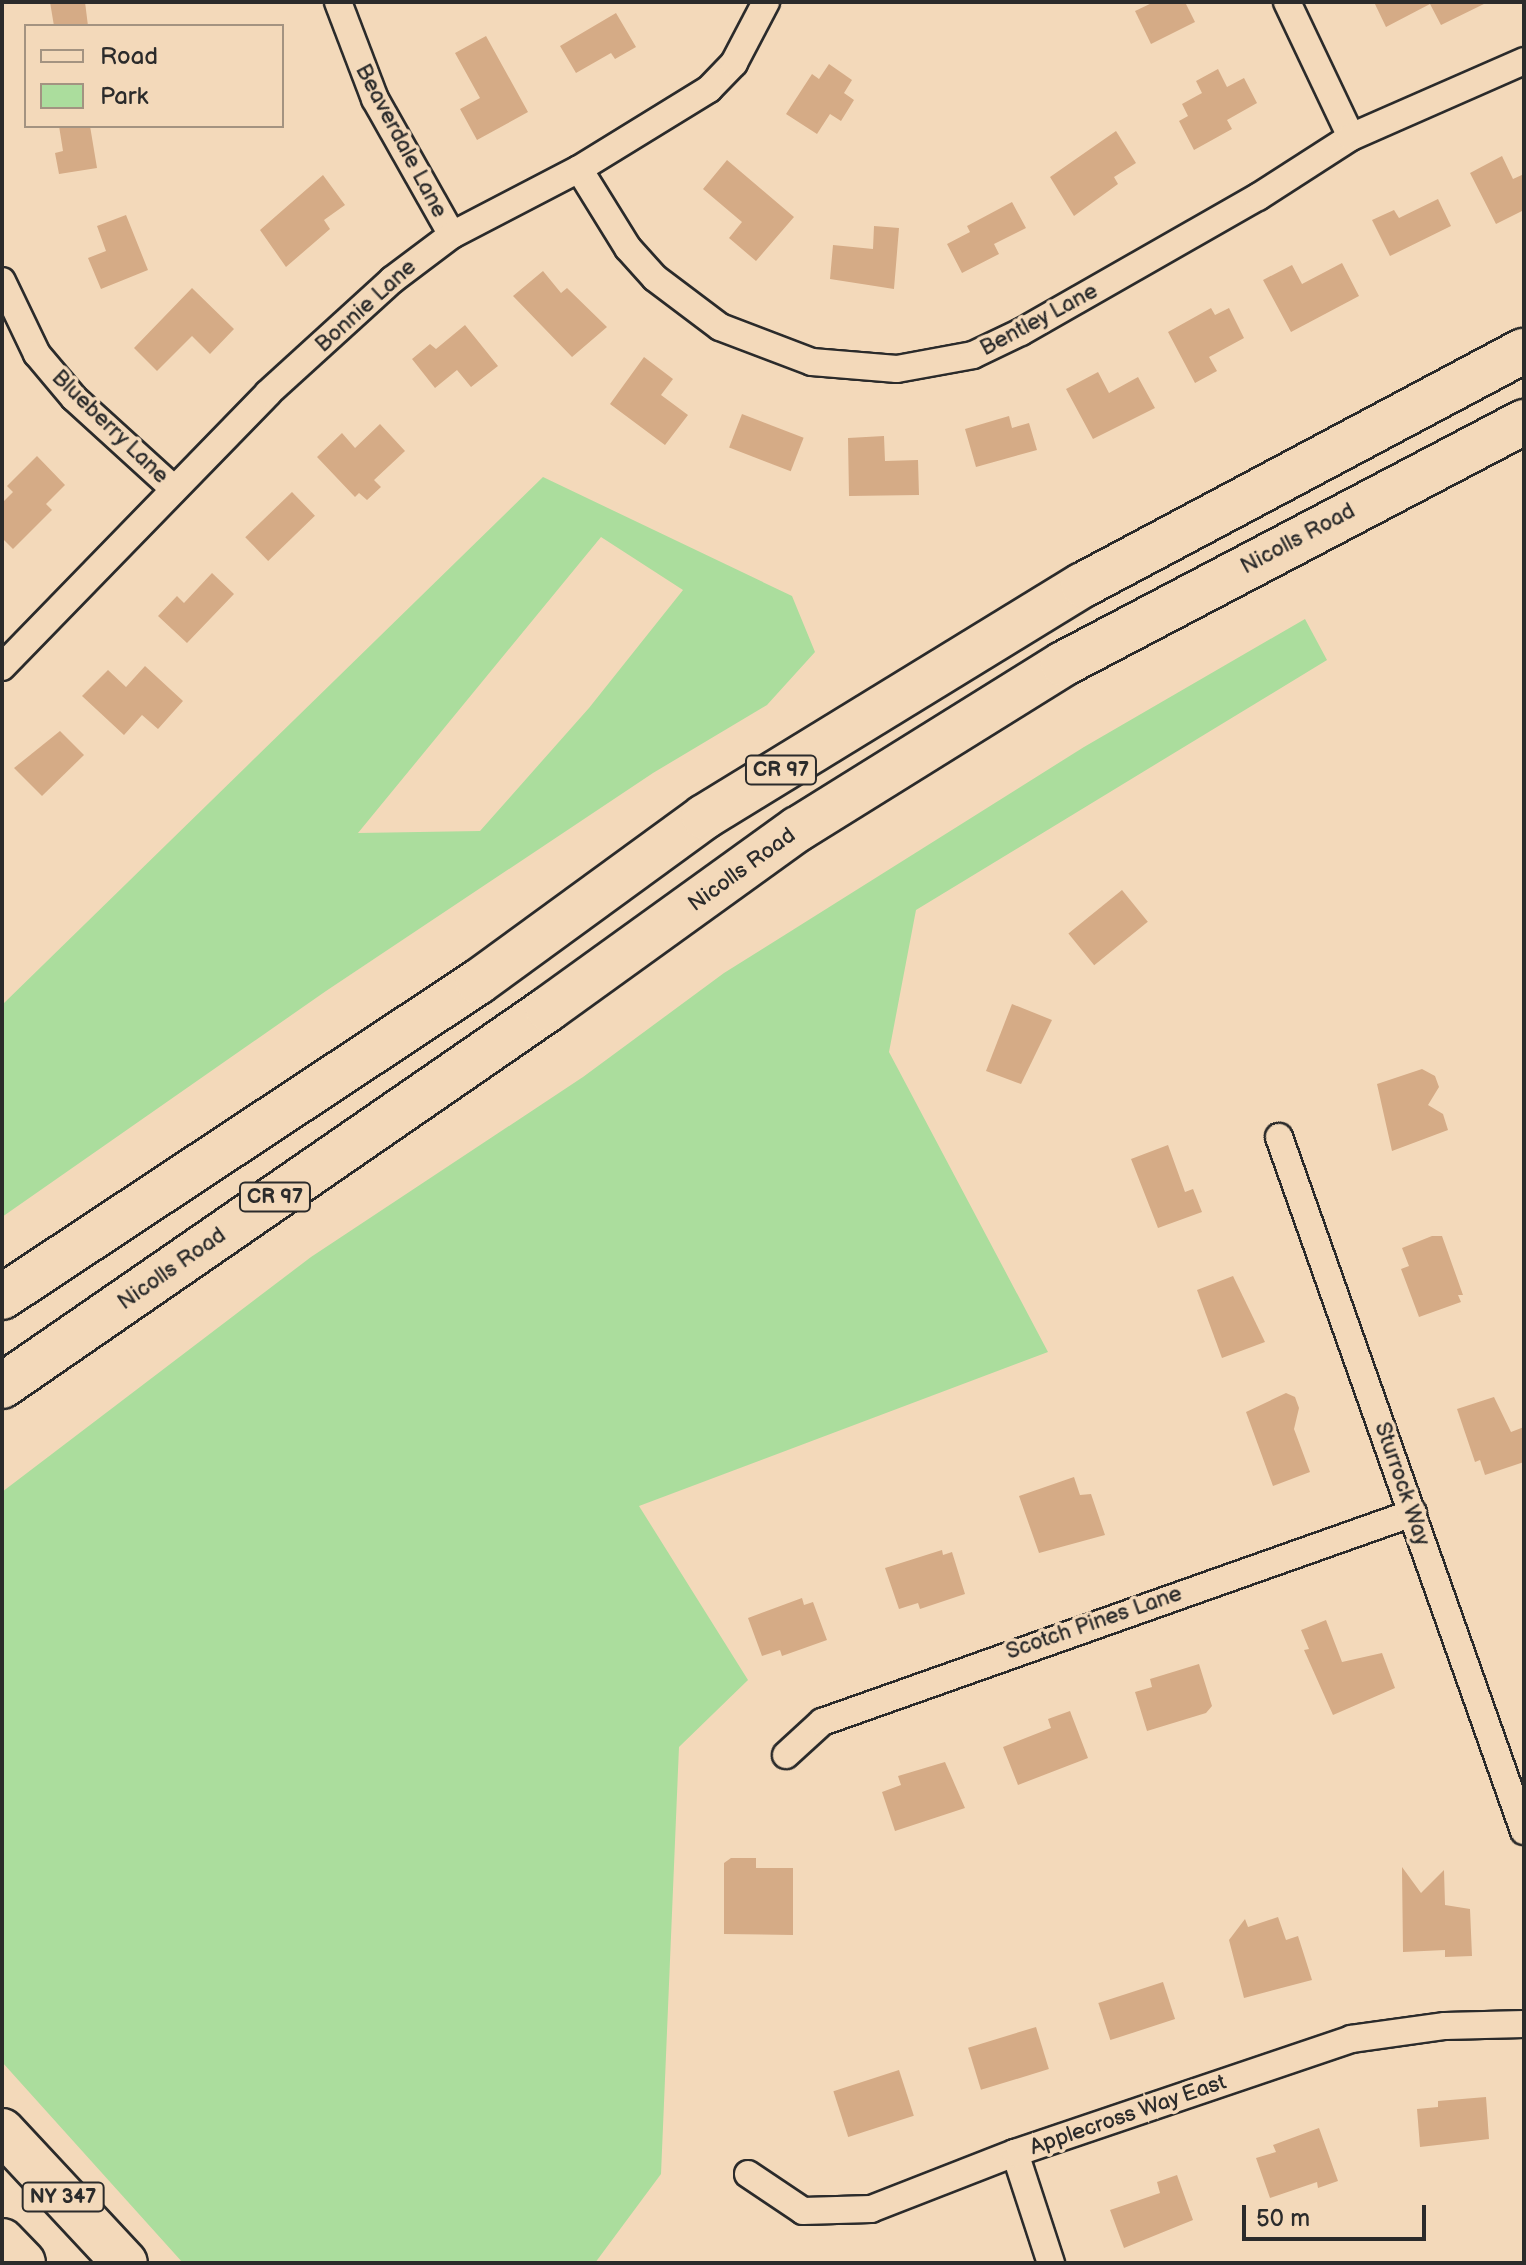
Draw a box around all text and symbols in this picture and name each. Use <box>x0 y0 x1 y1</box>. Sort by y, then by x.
legend <box>24 24 284 128</box>
text: Road <box>100 42 158 71</box>
street label: Beaverdale Lane <box>349 60 453 222</box>
text: Park <box>100 82 148 111</box>
street label: Bonnie Lane <box>310 254 422 358</box>
street label: Bentley Lane <box>975 278 1103 362</box>
street label: Blueberry Lane <box>46 364 174 490</box>
street label: Nicolls Road <box>1236 498 1360 580</box>
road number: CR 97 <box>743 754 819 786</box>
street label: Nicolls Road <box>683 822 801 918</box>
road number: CR 97 <box>237 1181 313 1213</box>
street label: Nicolls Road <box>113 1222 231 1316</box>
street label: Sturrock Way <box>1368 1418 1436 1550</box>
street label: Scotch Pines Lane <box>1003 1581 1185 1665</box>
street label: Applecross Way East <box>1025 2069 1231 2161</box>
road number: NY 347 <box>21 2181 105 2213</box>
scale bar <box>1246 2189 1430 2239</box>
text: 50 m <box>1256 2204 1310 2233</box>

